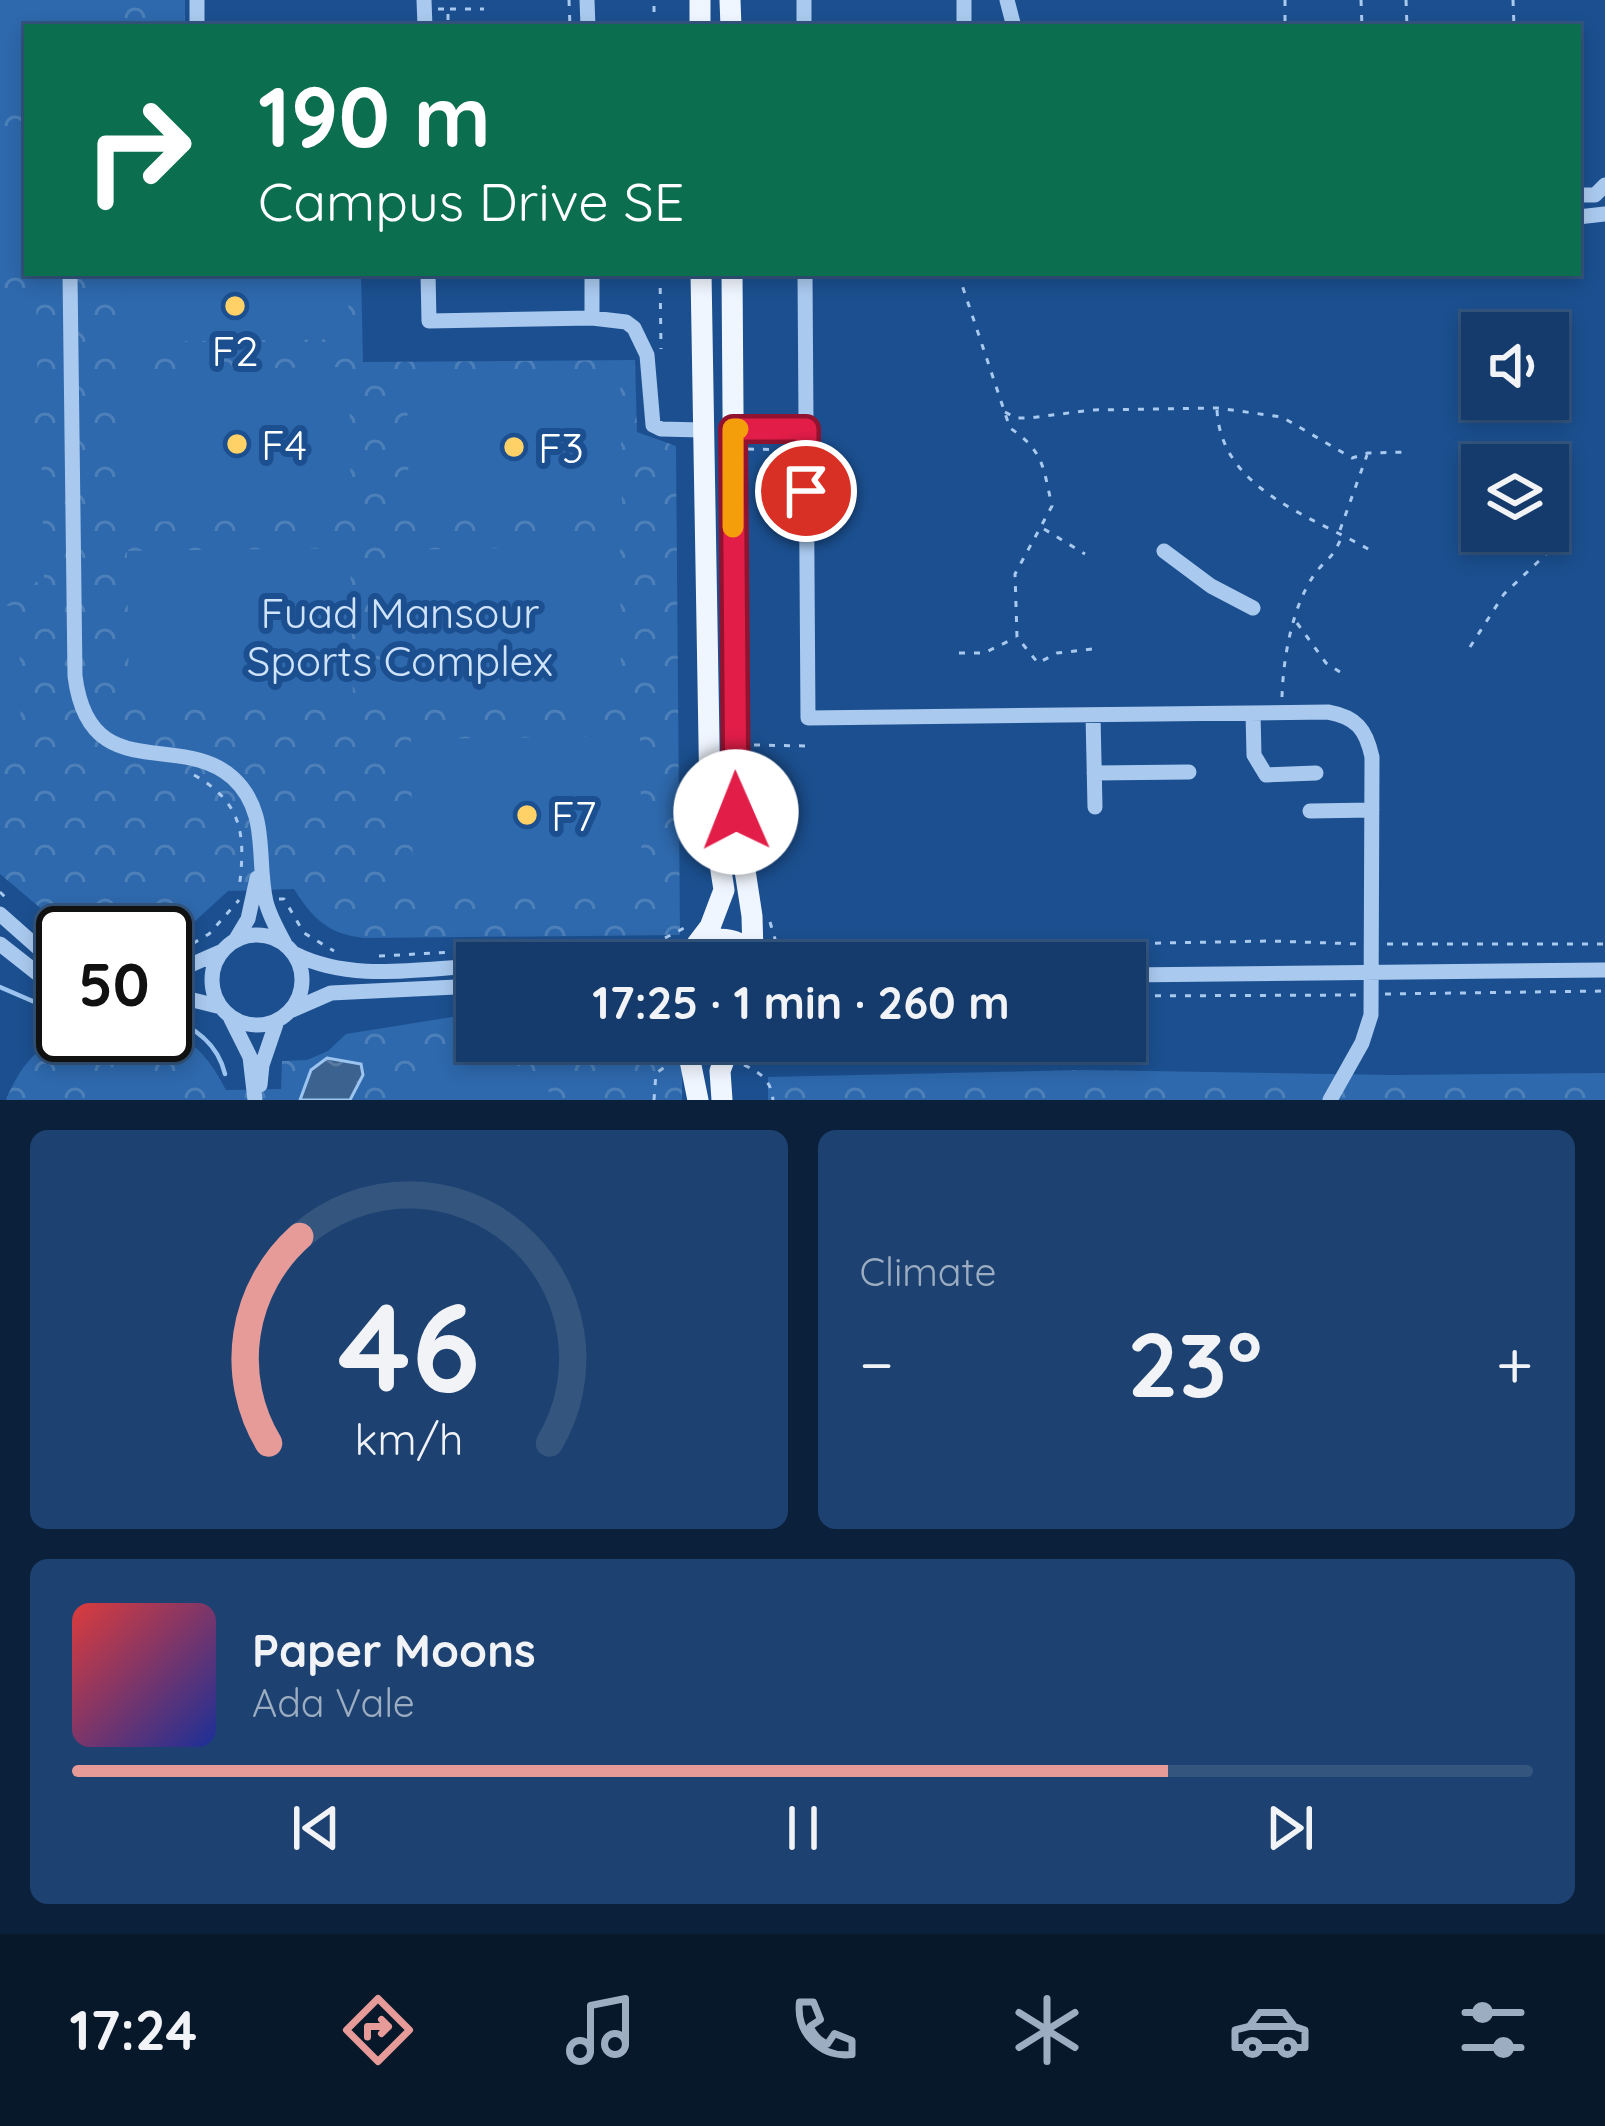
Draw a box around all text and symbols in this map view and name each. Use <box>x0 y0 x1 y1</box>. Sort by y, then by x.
text: 190 m <box>258 63 491 168</box>
icon: right <box>60 72 216 228</box>
text: Campus Drive SE <box>258 167 685 235</box>
marker: F2 <box>222 293 248 319</box>
map controls <box>1461 312 1569 552</box>
button: sound <box>1461 312 1569 420</box>
place label: F2 <box>211 324 259 377</box>
place label: F4 <box>261 418 307 471</box>
place label: F3 <box>538 421 584 474</box>
marker: F4 <box>224 431 250 457</box>
marker: F3 <box>501 434 527 460</box>
pin <box>755 440 857 542</box>
button: layers <box>1461 444 1569 552</box>
icon: arrive <box>773 458 839 524</box>
park label: Fuad Mansour Sports Complex <box>247 586 553 687</box>
position arrow <box>673 749 799 875</box>
place label: F7 <box>551 789 596 842</box>
marker: F7 <box>514 802 540 828</box>
speed limit sign: 50 <box>36 906 192 1062</box>
text: 17:25 · 1 min · 260 m <box>592 974 1010 1030</box>
text: Climate <box>860 1247 997 1296</box>
text: 46 <box>338 1267 480 1423</box>
text: 23° <box>1127 1307 1262 1420</box>
text: − <box>860 1322 894 1405</box>
text: + <box>1496 1322 1533 1405</box>
text: km/h <box>354 1411 463 1465</box>
text: Paper Moons <box>252 1622 536 1678</box>
text: Ada Vale <box>252 1678 415 1727</box>
icon: previous <box>283 1795 349 1861</box>
icon: pause <box>770 1795 836 1861</box>
icon: next <box>1257 1795 1323 1861</box>
icon: directions <box>336 1988 420 2072</box>
icon: music <box>559 1988 643 2072</box>
icon: phone <box>782 1988 866 2072</box>
icon: climate <box>1005 1988 1089 2072</box>
icon: car <box>1228 1988 1312 2072</box>
icon: filters <box>1451 1988 1535 2072</box>
text: 17:24 <box>70 1996 197 2064</box>

